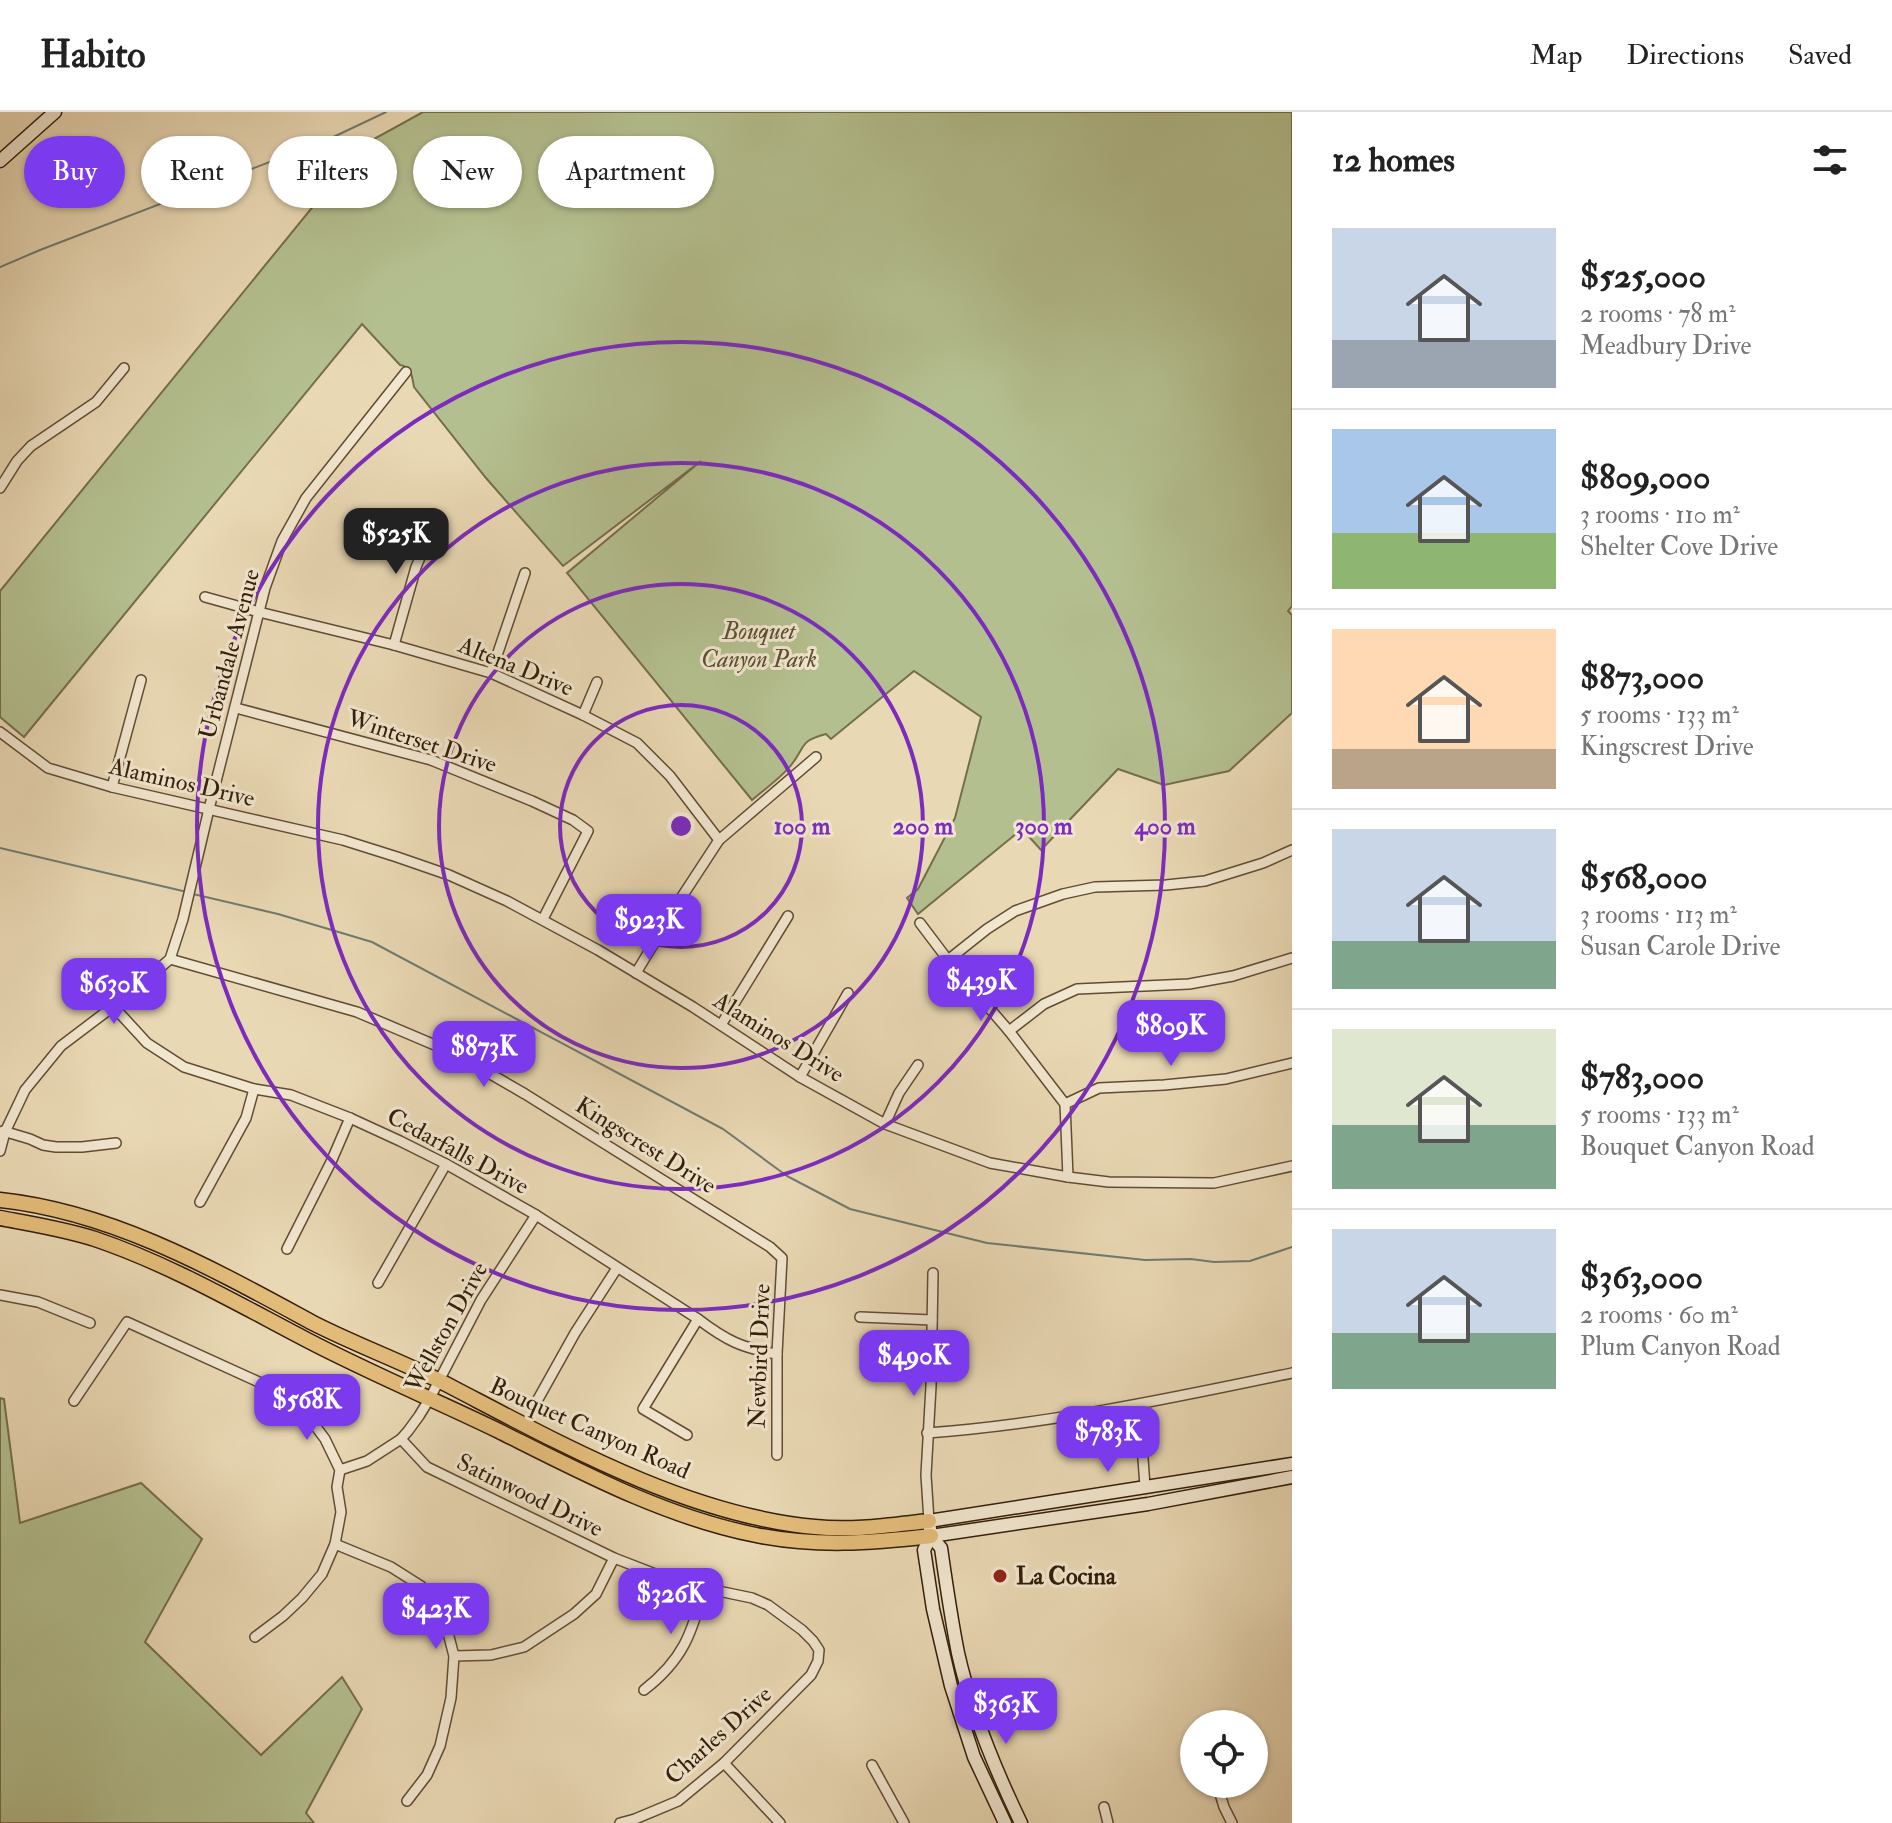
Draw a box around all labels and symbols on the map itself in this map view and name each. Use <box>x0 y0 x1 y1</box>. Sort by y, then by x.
pin: $525K <box>340 508 452 576</box>
street label: Urbandale Avenue <box>192 566 267 743</box>
park label: Bouquet Canyon Park <box>701 616 817 675</box>
street label: Altena Drive <box>453 629 578 704</box>
street label: Winterset Drive <box>342 702 501 780</box>
street label: Alaminos Drive <box>105 750 258 814</box>
text: 100 m <box>774 811 831 842</box>
text: 200 m <box>893 811 954 842</box>
text: 300 m <box>1015 811 1073 842</box>
text: 400 m <box>1133 811 1196 842</box>
centre of rings <box>667 812 695 840</box>
pin: $923K <box>593 894 705 962</box>
pin: $439K <box>925 955 1037 1023</box>
pin: $630K <box>58 958 170 1026</box>
street label: Alaminos Drive <box>707 984 850 1090</box>
pin: $809K <box>1115 1000 1227 1068</box>
pin: $873K <box>428 1021 540 1089</box>
street label: Kingscrest Drive <box>570 1090 722 1201</box>
street label: Cedarfalls Drive <box>381 1101 534 1202</box>
street label: Wellston Drive <box>397 1257 495 1399</box>
street label: Newbird Drive <box>741 1283 778 1429</box>
pin: $490K <box>858 1330 970 1398</box>
street label: Bouquet Canyon Road <box>485 1370 695 1487</box>
pin: $568K <box>251 1374 363 1442</box>
pin: $783K <box>1052 1406 1164 1474</box>
street label: Satinwood Drive <box>452 1447 608 1544</box>
place label: La Cocina <box>1016 1561 1117 1592</box>
marker: La Cocina <box>991 1567 1009 1585</box>
pin: $326K <box>615 1568 727 1636</box>
pin: $423K <box>380 1583 492 1651</box>
pin: $363K <box>950 1678 1062 1746</box>
street label: Charles Drive <box>658 1679 778 1791</box>

